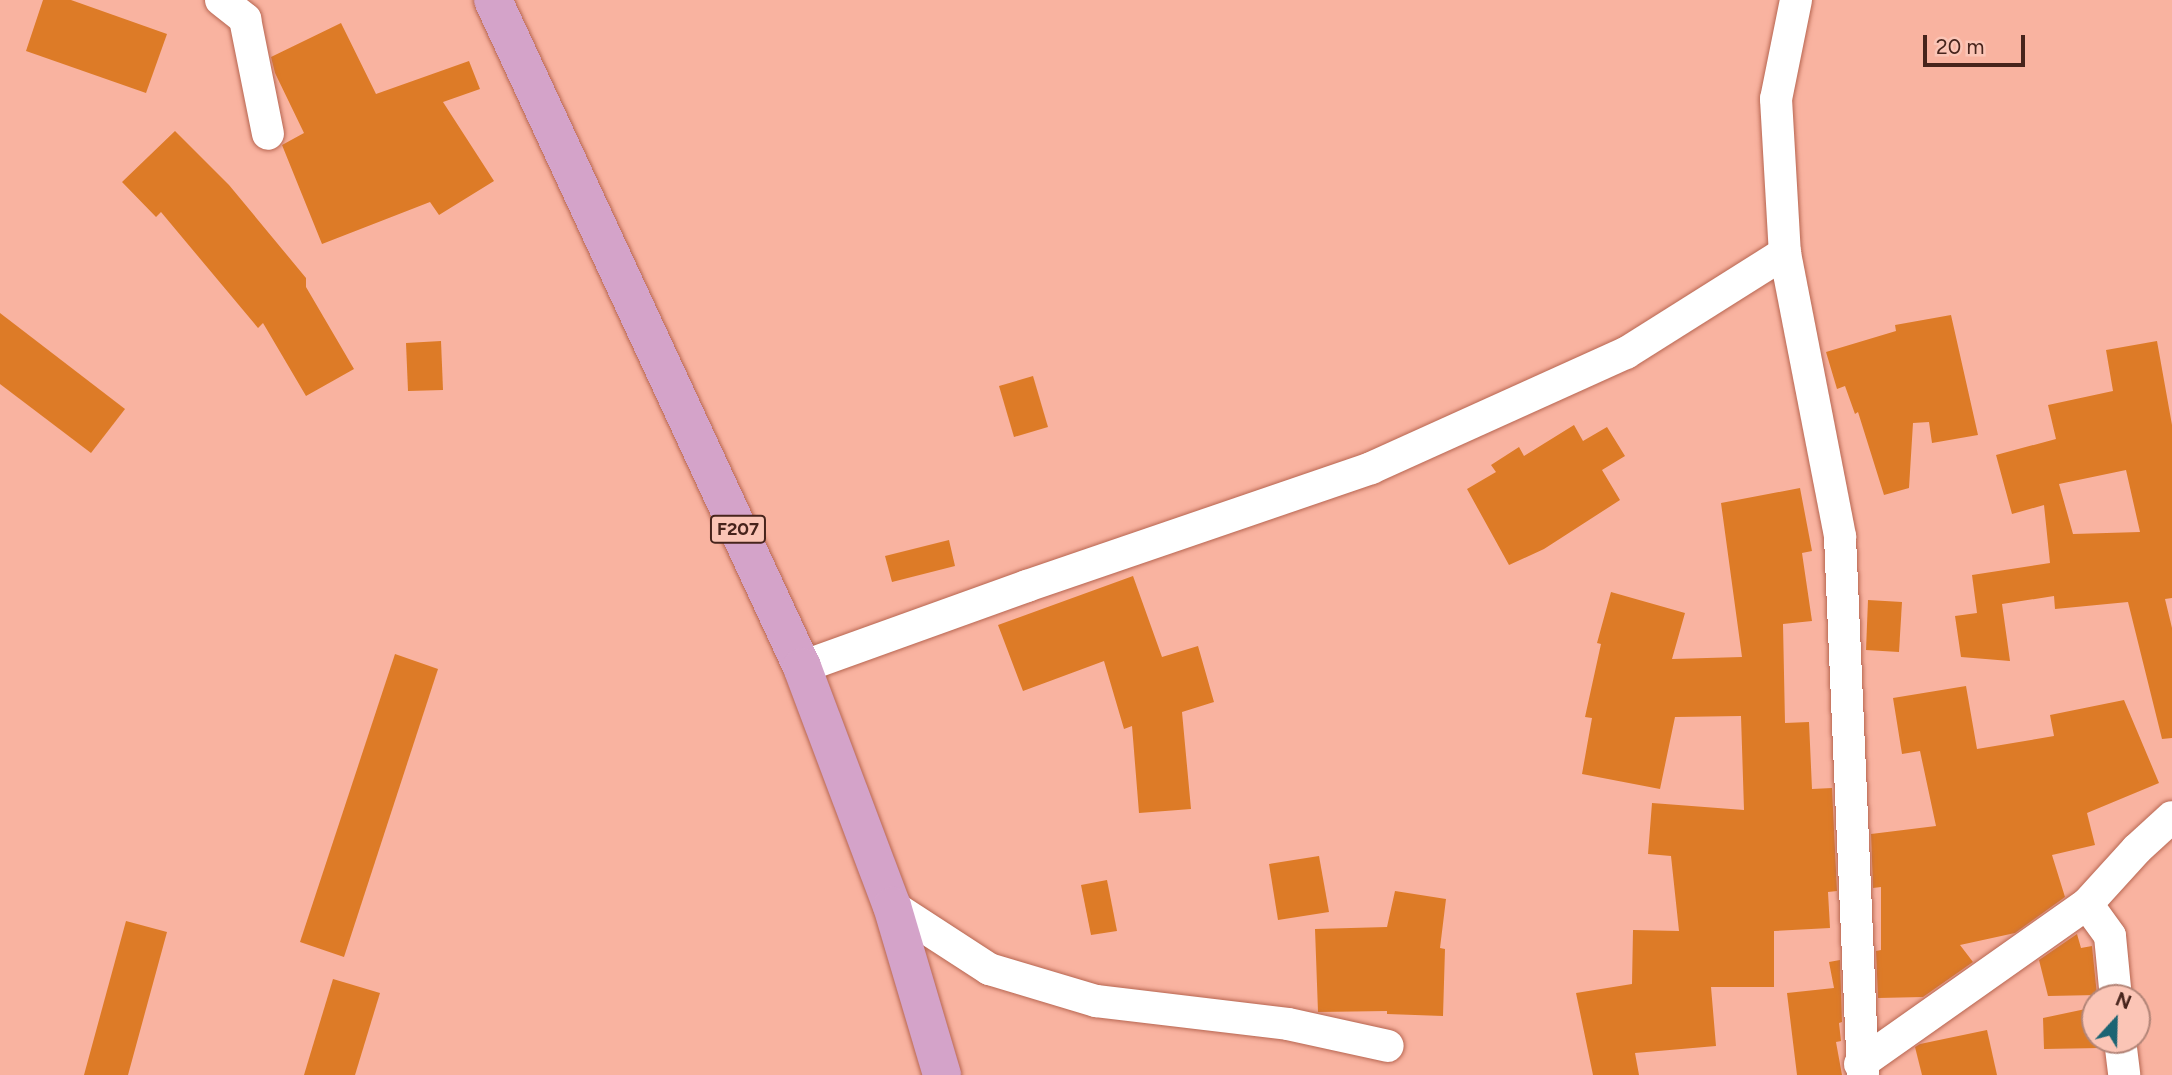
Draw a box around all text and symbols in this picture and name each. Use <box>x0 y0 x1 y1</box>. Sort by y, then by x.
scale bar <box>1927 21 2028 65</box>
text: 20 m <box>1936 34 1984 59</box>
road number: F207 <box>708 514 768 544</box>
north arrow <box>2081 984 2151 1054</box>
text: N <box>2112 988 2134 1014</box>

